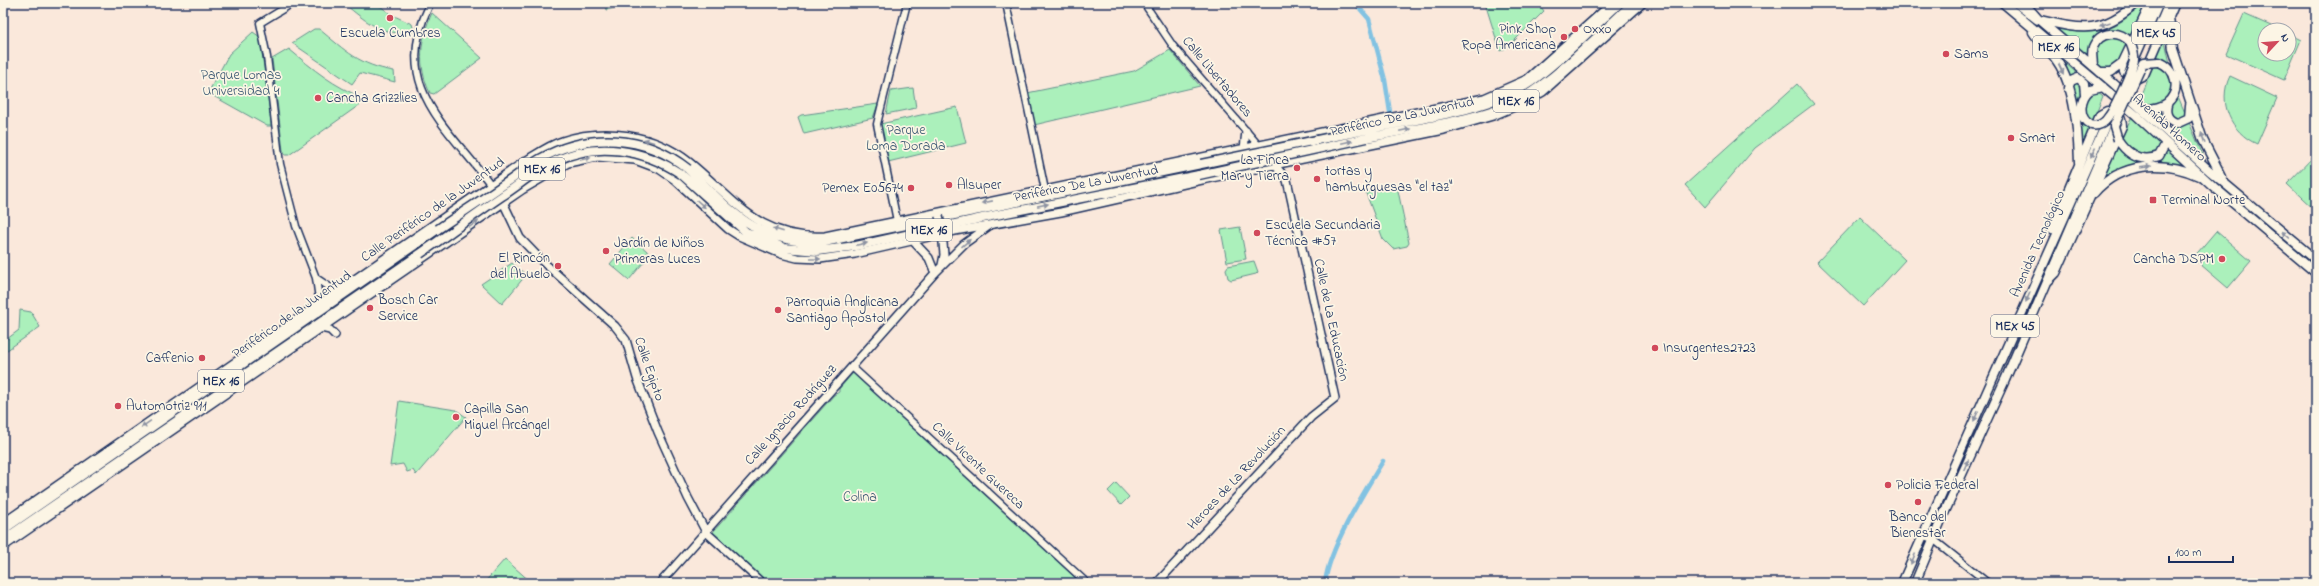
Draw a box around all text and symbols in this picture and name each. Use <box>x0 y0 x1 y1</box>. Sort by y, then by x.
marker: Escuela Cumbres <box>385 13 395 23</box>
place label: Pink Shop Ropa Americana <box>1461 19 1556 56</box>
place label: Oxxo <box>1583 19 1612 40</box>
one-way arrow <box>2098 22 2110 28</box>
road number: MEX 45 <box>2132 22 2180 44</box>
north arrow <box>2257 22 2297 62</box>
place label: Escuela Cumbres <box>339 23 441 44</box>
marker: Oxxo <box>1570 24 1580 34</box>
text: N <box>2276 31 2294 45</box>
street label: Calle Libertadores <box>1177 32 1257 122</box>
marker: Pink Shop Ropa Americana <box>1559 32 1569 42</box>
road number: MEX 16 <box>2033 36 2079 58</box>
place label: Sams <box>1954 44 1989 65</box>
marker: Sams <box>1941 49 1951 59</box>
one-way arrow <box>2058 63 2064 74</box>
park label: Parque Lomas Universidad 4 <box>201 65 281 102</box>
place label: Cancha Grizzlies <box>326 88 418 109</box>
street label: Avenida Homero <box>2127 89 2211 167</box>
road number: MEX 16 <box>1493 90 1539 112</box>
street label: Periférico De La Juventud <box>1328 91 1476 143</box>
marker: Cancha Grizzlies <box>313 93 323 103</box>
park label: Parque Loma Dorada <box>866 120 946 157</box>
one-way arrow <box>1399 126 1411 132</box>
place label: Smart <box>2019 128 2056 149</box>
one-way arrow <box>2200 131 2206 143</box>
marker: Smart <box>2006 133 2016 143</box>
one-way arrow <box>643 138 655 144</box>
one-way arrow <box>1341 139 1353 145</box>
one-way arrow <box>2090 147 2096 158</box>
place label: La Finca Mar y Tierra <box>1221 150 1289 188</box>
street label: Calle Periférico de la Juventud <box>357 152 509 268</box>
one-way arrow <box>579 156 591 162</box>
road number: MEX 16 <box>519 158 565 180</box>
street label: Periférico De La Juventud <box>1012 160 1160 208</box>
place label: tortas y hamburguesas "el taz" <box>1325 161 1452 199</box>
marker: La Finca Mar y Tierra <box>1292 163 1302 173</box>
one-way arrow <box>2140 164 2152 170</box>
marker: tortas y hamburguesas "el taz" <box>1312 174 1322 184</box>
place label: Alsuper <box>957 175 1002 196</box>
place label: Pemex E05674 <box>822 178 903 199</box>
marker: Alsuper <box>944 180 954 190</box>
marker: Pemex E05674 <box>906 183 916 193</box>
street label: Avenida Tecnológico <box>2005 187 2072 301</box>
place label: Terminal Norte <box>2161 190 2246 211</box>
marker: Terminal Norte <box>2148 195 2158 205</box>
one-way arrow <box>696 199 706 208</box>
one-way arrow <box>981 199 993 205</box>
one-way arrow <box>1037 202 1050 208</box>
place label: Escuela Secundaria Técnica #57 <box>1265 215 1381 252</box>
road number: MEX 16 <box>906 219 952 241</box>
one-way arrow <box>469 220 479 228</box>
one-way arrow <box>771 227 783 233</box>
marker: Escuela Secundaria Técnica #57 <box>1252 228 1262 238</box>
one-way arrow <box>2281 230 2292 239</box>
place label: Jardín de Niños Primeras Luces <box>614 233 704 270</box>
one-way arrow <box>961 238 971 247</box>
one-way arrow <box>856 241 868 247</box>
marker: Jardín de Niños Primeras Luces <box>601 246 611 256</box>
place label: El Rincón del Abuelo <box>490 248 550 285</box>
place label: Cancha DSPM <box>2133 249 2214 270</box>
marker: Cancha DSPM <box>2217 254 2227 264</box>
one-way arrow <box>809 256 822 262</box>
street label: Calle de La Educación <box>1308 257 1354 383</box>
marker: El Rincón del Abuelo <box>553 261 563 271</box>
street label: Periférico de la Juventud <box>228 266 356 364</box>
place label: Bosch Car Service <box>377 290 438 327</box>
one-way arrow <box>2025 291 2031 302</box>
place label: Parroquia Anglicana Santiago Apostol <box>786 292 899 330</box>
marker: Bosch Car Service <box>365 303 375 313</box>
marker: Parroquia Anglicana Santiago Apostol <box>773 305 783 315</box>
road number: MEX 45 <box>1991 315 2039 337</box>
street label: Calle Egipto <box>627 334 670 404</box>
place label: Insurgentes2723 <box>1663 338 1756 360</box>
marker: Insurgentes2723 <box>1650 343 1660 353</box>
place label: Caffenio <box>146 348 194 369</box>
marker: Caffenio <box>197 353 207 363</box>
street label: Calle Ignacio Rodríguez <box>740 360 843 471</box>
road number: MEX 16 <box>198 370 244 392</box>
place label: Automotriz 911 <box>126 396 207 417</box>
place label: Capilla San Miguel Arcángel <box>464 399 550 437</box>
marker: Automotriz 911 <box>113 401 123 411</box>
one-way arrow <box>1972 410 1978 422</box>
marker: Capilla San Miguel Arcángel <box>451 412 461 422</box>
street label: Calle Vicente Guereca <box>927 417 1029 515</box>
one-way arrow <box>141 420 151 428</box>
street label: Heroes de La Revolución <box>1183 421 1291 535</box>
one-way arrow <box>1963 459 1969 470</box>
place label: Policia Federal <box>1896 475 1979 496</box>
marker: Policia Federal <box>1883 480 1893 490</box>
park label: Colina <box>843 487 877 508</box>
marker: Banco del Bienestar <box>1913 497 1923 507</box>
place label: Banco del Bienestar <box>1888 507 1947 544</box>
scale bar <box>2169 538 2233 564</box>
text: 100 m <box>2175 544 2202 562</box>
one-way arrow <box>1909 554 1915 566</box>

